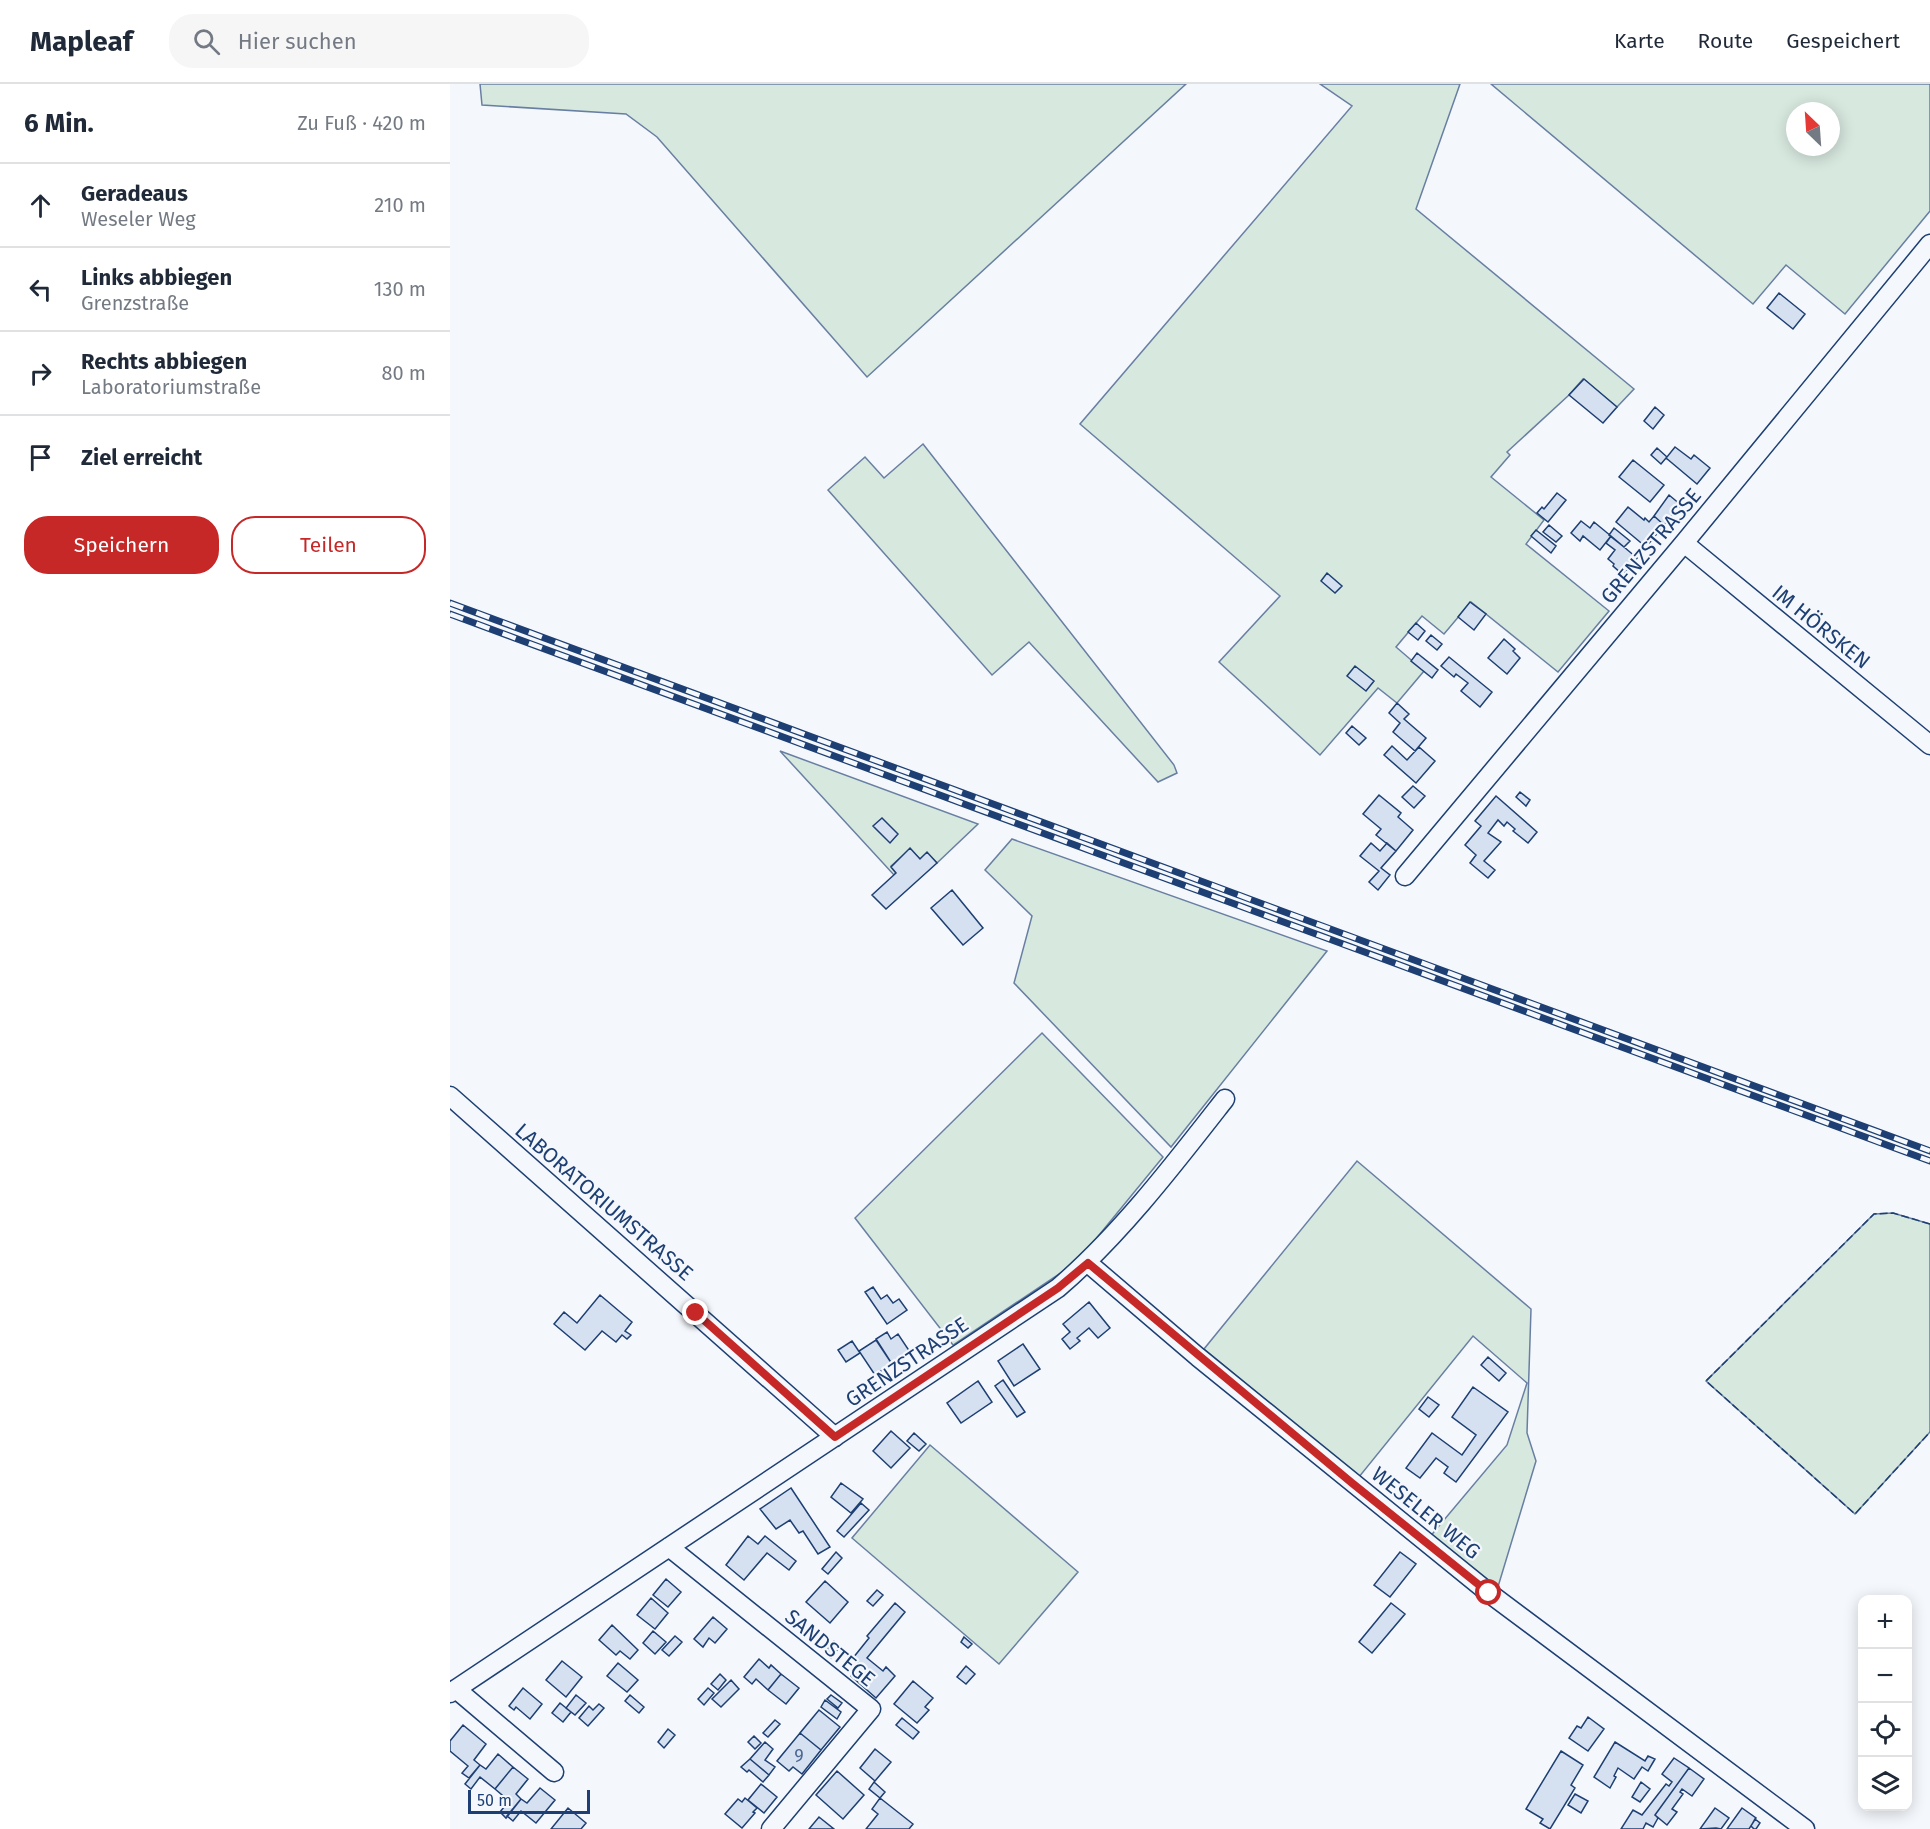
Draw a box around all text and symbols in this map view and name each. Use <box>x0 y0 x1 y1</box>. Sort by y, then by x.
search box <box>169 14 589 68</box>
text: Mapleaf <box>30 25 133 58</box>
icon: search <box>190 25 223 58</box>
text: Hier suchen <box>238 28 357 55</box>
text: Karte <box>1614 28 1665 54</box>
text: Route <box>1698 28 1753 54</box>
text: Gespeichert <box>1786 28 1900 54</box>
north arrow <box>1786 102 1840 156</box>
text: 6 Min. <box>24 108 94 139</box>
text: Zu Fuß · 420 m <box>297 111 426 135</box>
text: Geradeaus <box>81 180 188 207</box>
icon: ahead <box>24 189 57 222</box>
text: 210 m <box>374 193 426 217</box>
text: Weseler Weg <box>81 207 196 231</box>
text: Links abbiegen <box>81 264 232 291</box>
icon: left <box>24 273 57 306</box>
text: 130 m <box>374 277 426 301</box>
text: Grenzstraße <box>81 291 189 315</box>
text: Rechts abbiegen <box>81 348 247 375</box>
icon: right <box>24 357 57 390</box>
text: 80 m <box>381 361 426 385</box>
text: Laboratoriumstraße <box>81 375 261 399</box>
icon: arrive <box>24 441 57 474</box>
text: Ziel erreicht <box>81 444 202 471</box>
street label: GRENZSTRASSE <box>1595 483 1707 609</box>
button: Speichern <box>24 516 219 574</box>
button: Teilen <box>231 516 426 574</box>
street label: IM HÖRSKEN <box>1767 579 1875 675</box>
street label: LABORATORIUMSTRASSE <box>510 1118 698 1286</box>
route end <box>682 1299 708 1325</box>
street label: GRENZSTRASSE <box>841 1311 973 1413</box>
street label: WESELER WEG <box>1366 1461 1486 1565</box>
route start <box>1475 1579 1501 1605</box>
map controls <box>1858 1595 1912 1811</box>
button: + <box>1858 1595 1912 1649</box>
street label: SANDSTEGE <box>780 1604 880 1692</box>
button: − <box>1858 1649 1912 1703</box>
button: locate <box>1858 1703 1912 1757</box>
house number: 9 <box>794 1745 804 1767</box>
button: layers <box>1858 1757 1912 1811</box>
scale bar <box>468 1787 590 1814</box>
text: 50 m <box>477 1791 512 1810</box>

